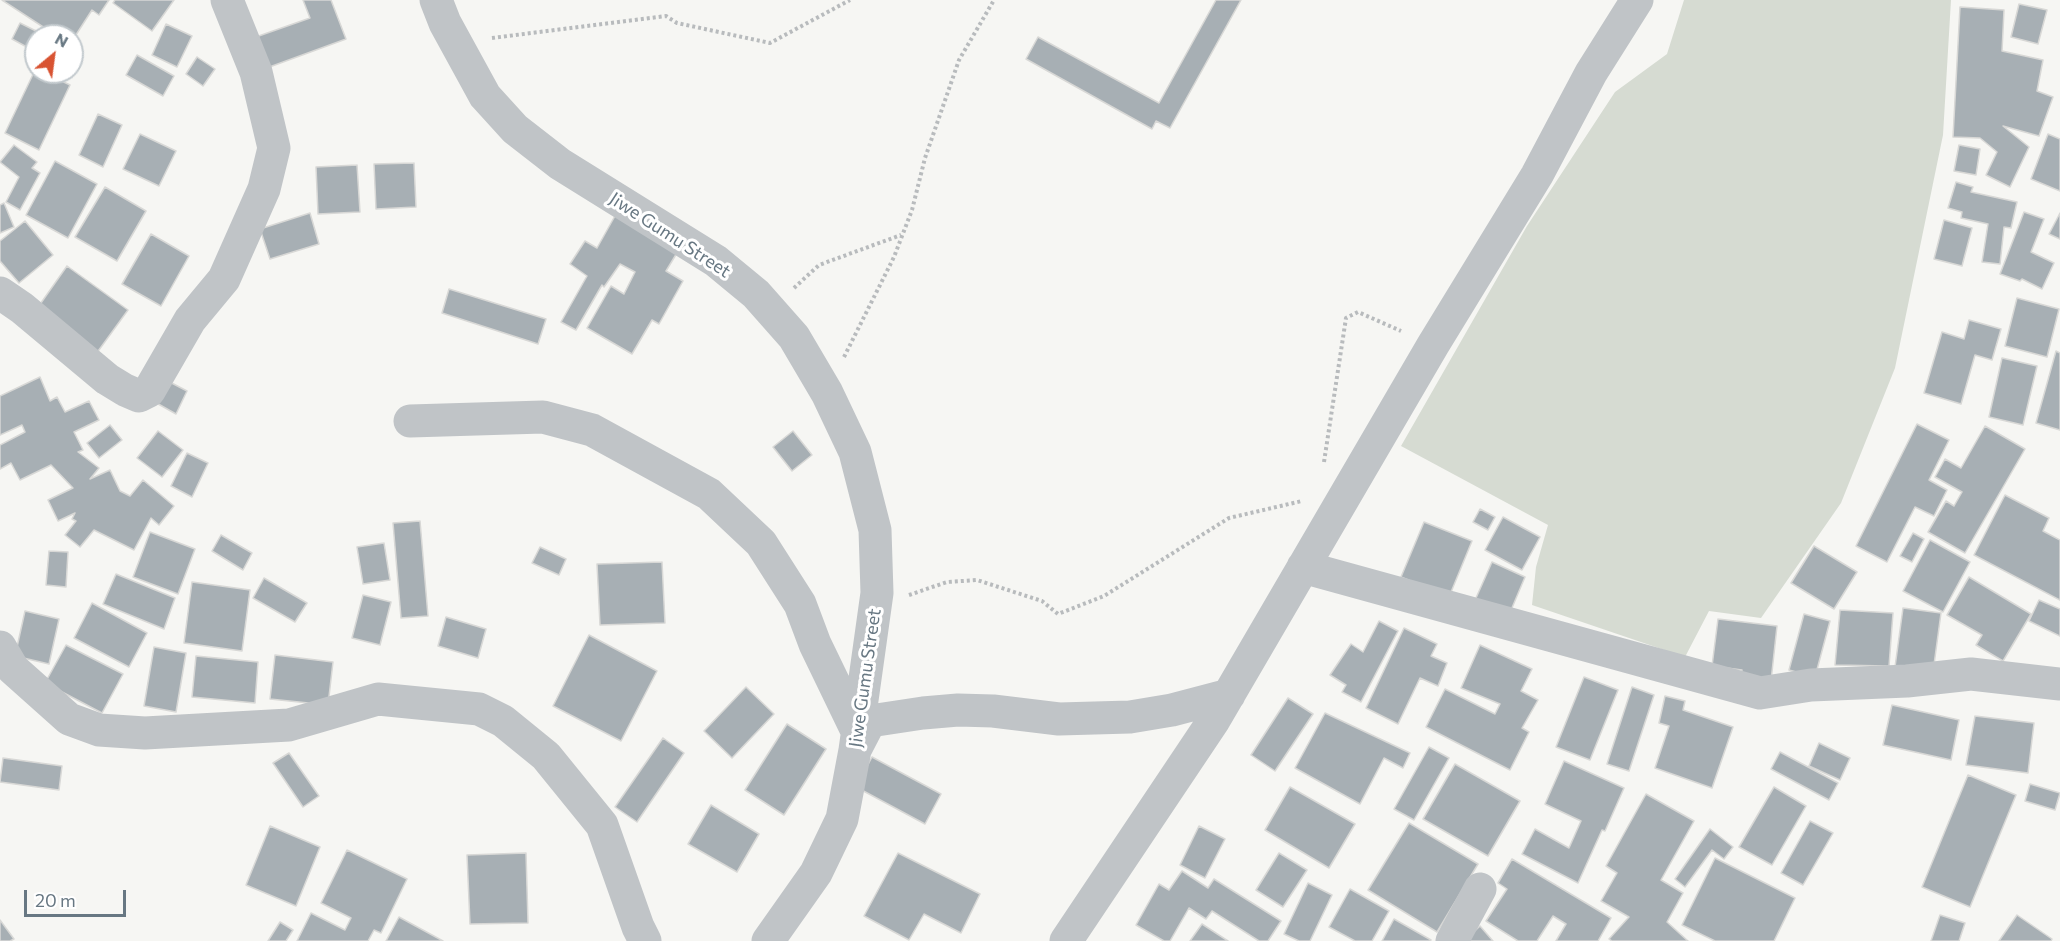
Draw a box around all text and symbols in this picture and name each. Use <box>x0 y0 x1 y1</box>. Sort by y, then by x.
north arrow <box>24 24 84 84</box>
text: N <box>52 28 72 51</box>
street label: Jiwe Gumu Street <box>605 188 735 282</box>
street label: Jiwe Gumu Street <box>845 607 885 749</box>
scale bar <box>27 878 129 916</box>
text: 20 m <box>35 889 76 911</box>

